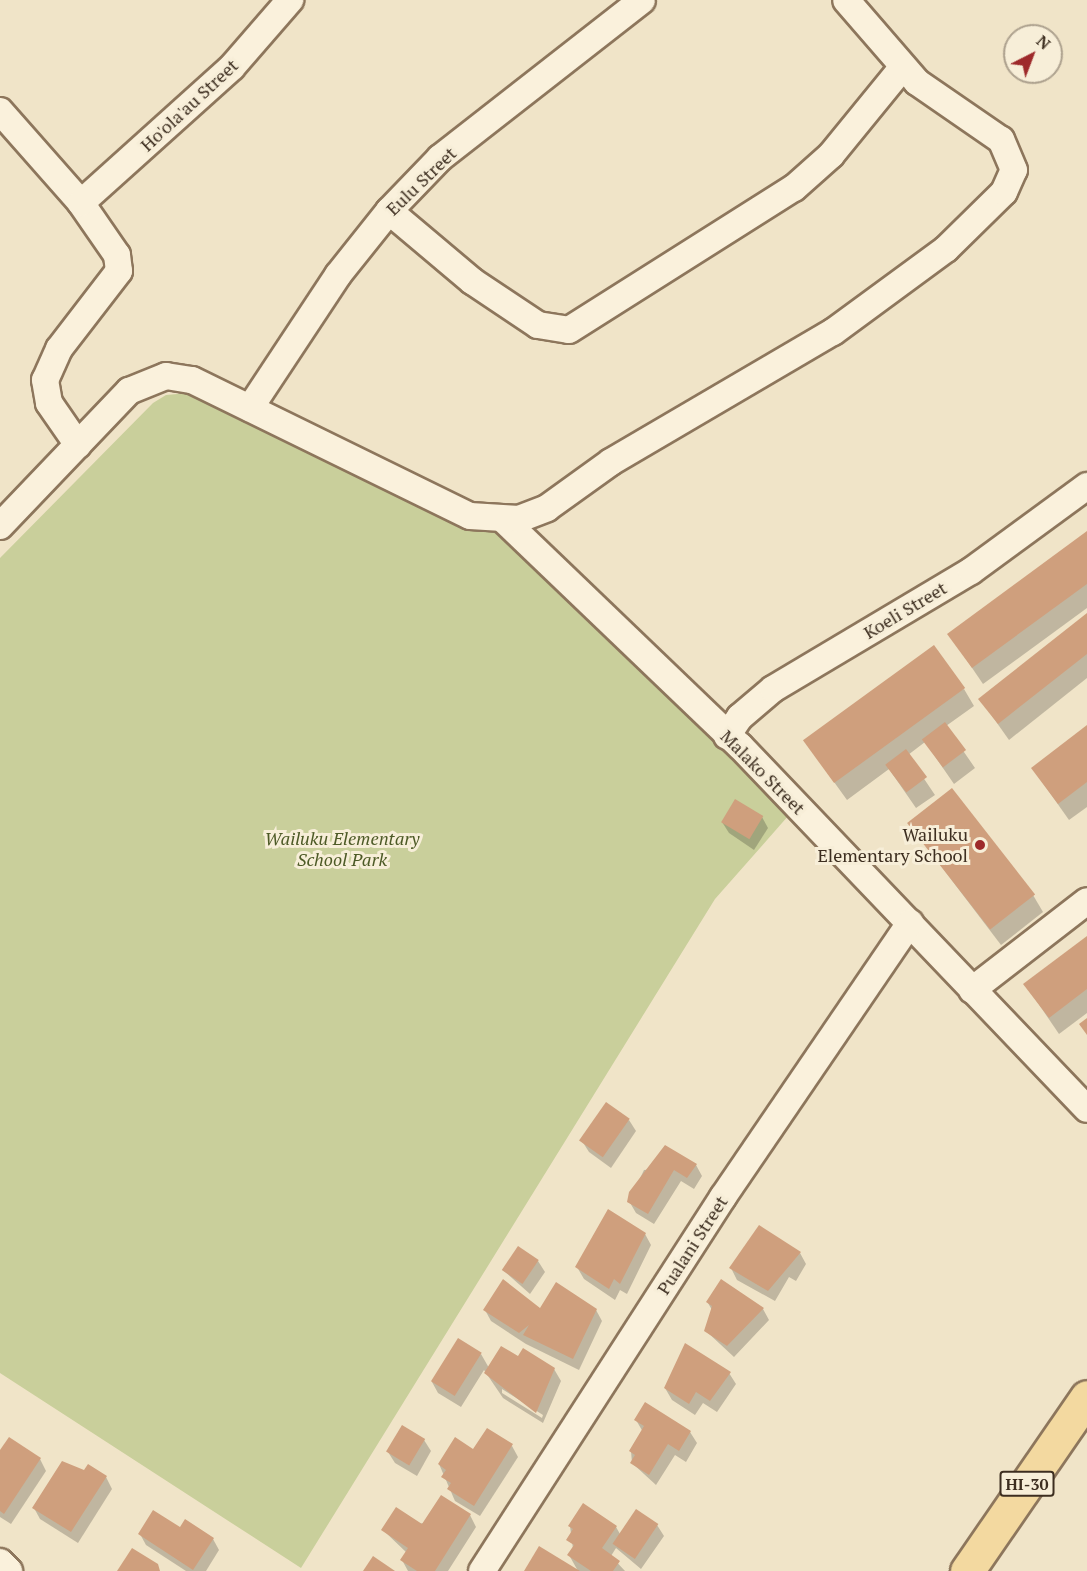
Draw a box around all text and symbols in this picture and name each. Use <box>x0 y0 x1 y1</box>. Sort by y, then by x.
north arrow <box>1003 24 1063 84</box>
text: N <box>1032 30 1056 54</box>
street label: Ho'ola'au Street <box>136 54 242 156</box>
street label: Eulu Street <box>382 142 460 220</box>
street label: Koeli Street <box>860 577 950 643</box>
street label: Malako Street <box>716 725 810 819</box>
place label: Wailuku Elementary School <box>817 824 968 866</box>
park label: Wailuku Elementary School Park <box>265 828 419 870</box>
marker: Wailuku Elementary School <box>973 838 987 852</box>
street label: Pualani Street <box>652 1192 732 1298</box>
road number: HI-30 <box>998 1471 1056 1497</box>

